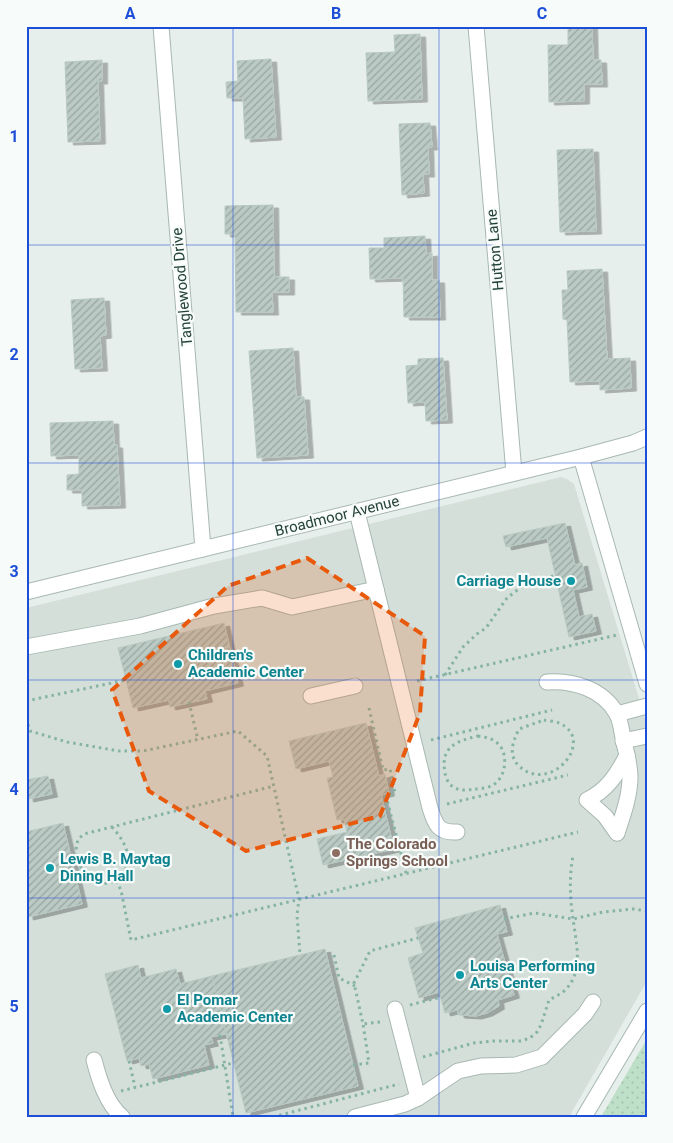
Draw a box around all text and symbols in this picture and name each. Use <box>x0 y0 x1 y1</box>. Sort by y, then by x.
text: A <box>125 4 136 23</box>
text: B <box>331 4 341 23</box>
text: C <box>537 4 547 23</box>
text: 1 <box>9 127 19 146</box>
street label: Hutton Lane <box>482 208 508 291</box>
street label: Tanglewood Drive <box>168 227 196 347</box>
text: 2 <box>9 345 19 364</box>
street label: Broadmoor Avenue <box>273 492 401 540</box>
text: 3 <box>9 562 19 581</box>
place label: Carriage House <box>457 572 561 590</box>
marker: Carriage House <box>565 575 577 587</box>
place label: Children's Academic Center <box>188 646 304 681</box>
marker: Children's Academic Center <box>172 658 184 670</box>
text: 4 <box>9 780 19 799</box>
place label: The Colorado Springs School <box>346 835 448 870</box>
marker: The Colorado Springs School <box>330 847 342 859</box>
place label: Lewis B. Maytag Dining Hall <box>60 850 171 885</box>
marker: Lewis B. Maytag Dining Hall <box>44 862 56 874</box>
place label: Louisa Performing Arts Center <box>470 957 595 992</box>
marker: Louisa Performing Arts Center <box>454 969 466 981</box>
place label: El Pomar Academic Center <box>177 991 293 1026</box>
text: 5 <box>9 997 19 1016</box>
marker: El Pomar Academic Center <box>161 1003 173 1015</box>

